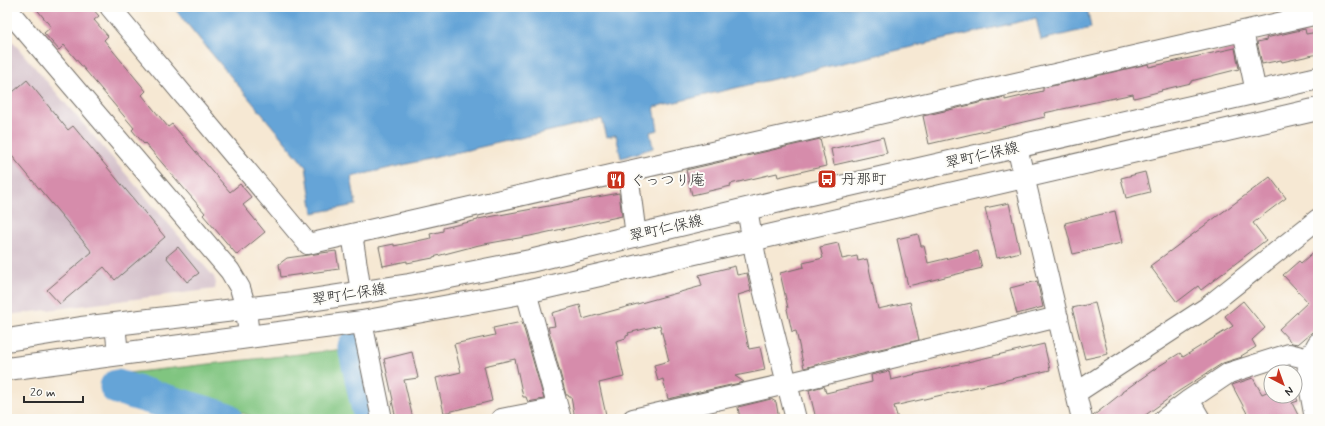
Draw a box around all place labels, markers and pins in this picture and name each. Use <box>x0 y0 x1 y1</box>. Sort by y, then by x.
bus stop icon: 丹那町 <box>816 168 838 190</box>
restaurant icon: ぐっつり庵 <box>605 169 627 191</box>
place label: 丹那町 <box>841 170 887 190</box>
place label: ぐっつり庵 <box>630 171 705 191</box>

